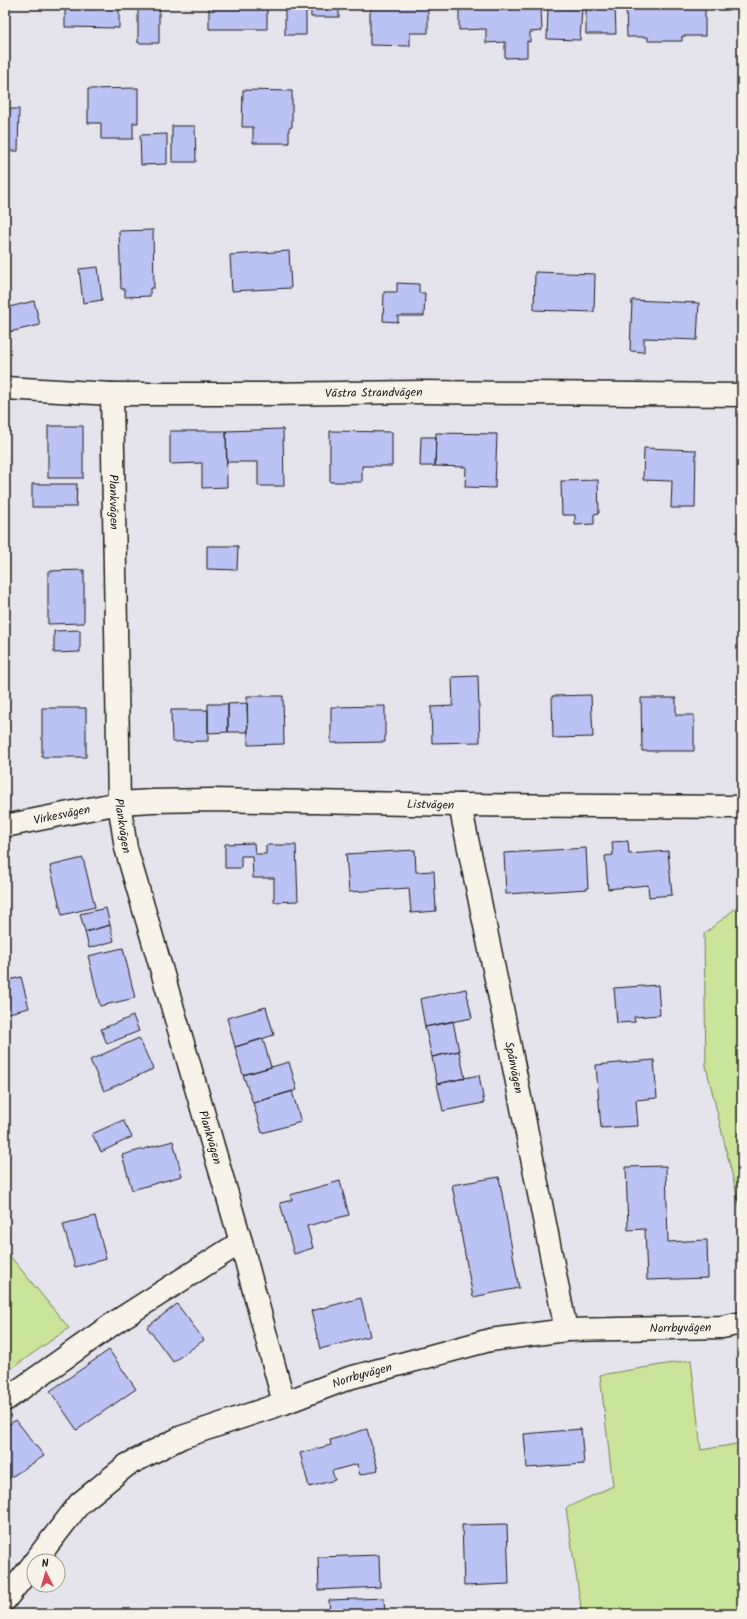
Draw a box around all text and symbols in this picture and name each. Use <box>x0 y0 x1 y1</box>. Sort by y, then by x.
street label: Västra Strandvägen <box>325 383 423 403</box>
street label: Plankvägen <box>103 474 123 530</box>
street label: Listvägen <box>407 795 455 815</box>
street label: Plankvägen <box>109 798 136 856</box>
street label: Virkesvägen <box>32 800 92 830</box>
street label: Spånvägen <box>499 1040 528 1095</box>
street label: Plankvägen <box>193 1108 227 1167</box>
street label: Norrbyvägen <box>650 1318 712 1338</box>
street label: Norrbyvägen <box>329 1358 394 1394</box>
north arrow <box>26 1553 66 1593</box>
text: N <box>41 1555 50 1573</box>

